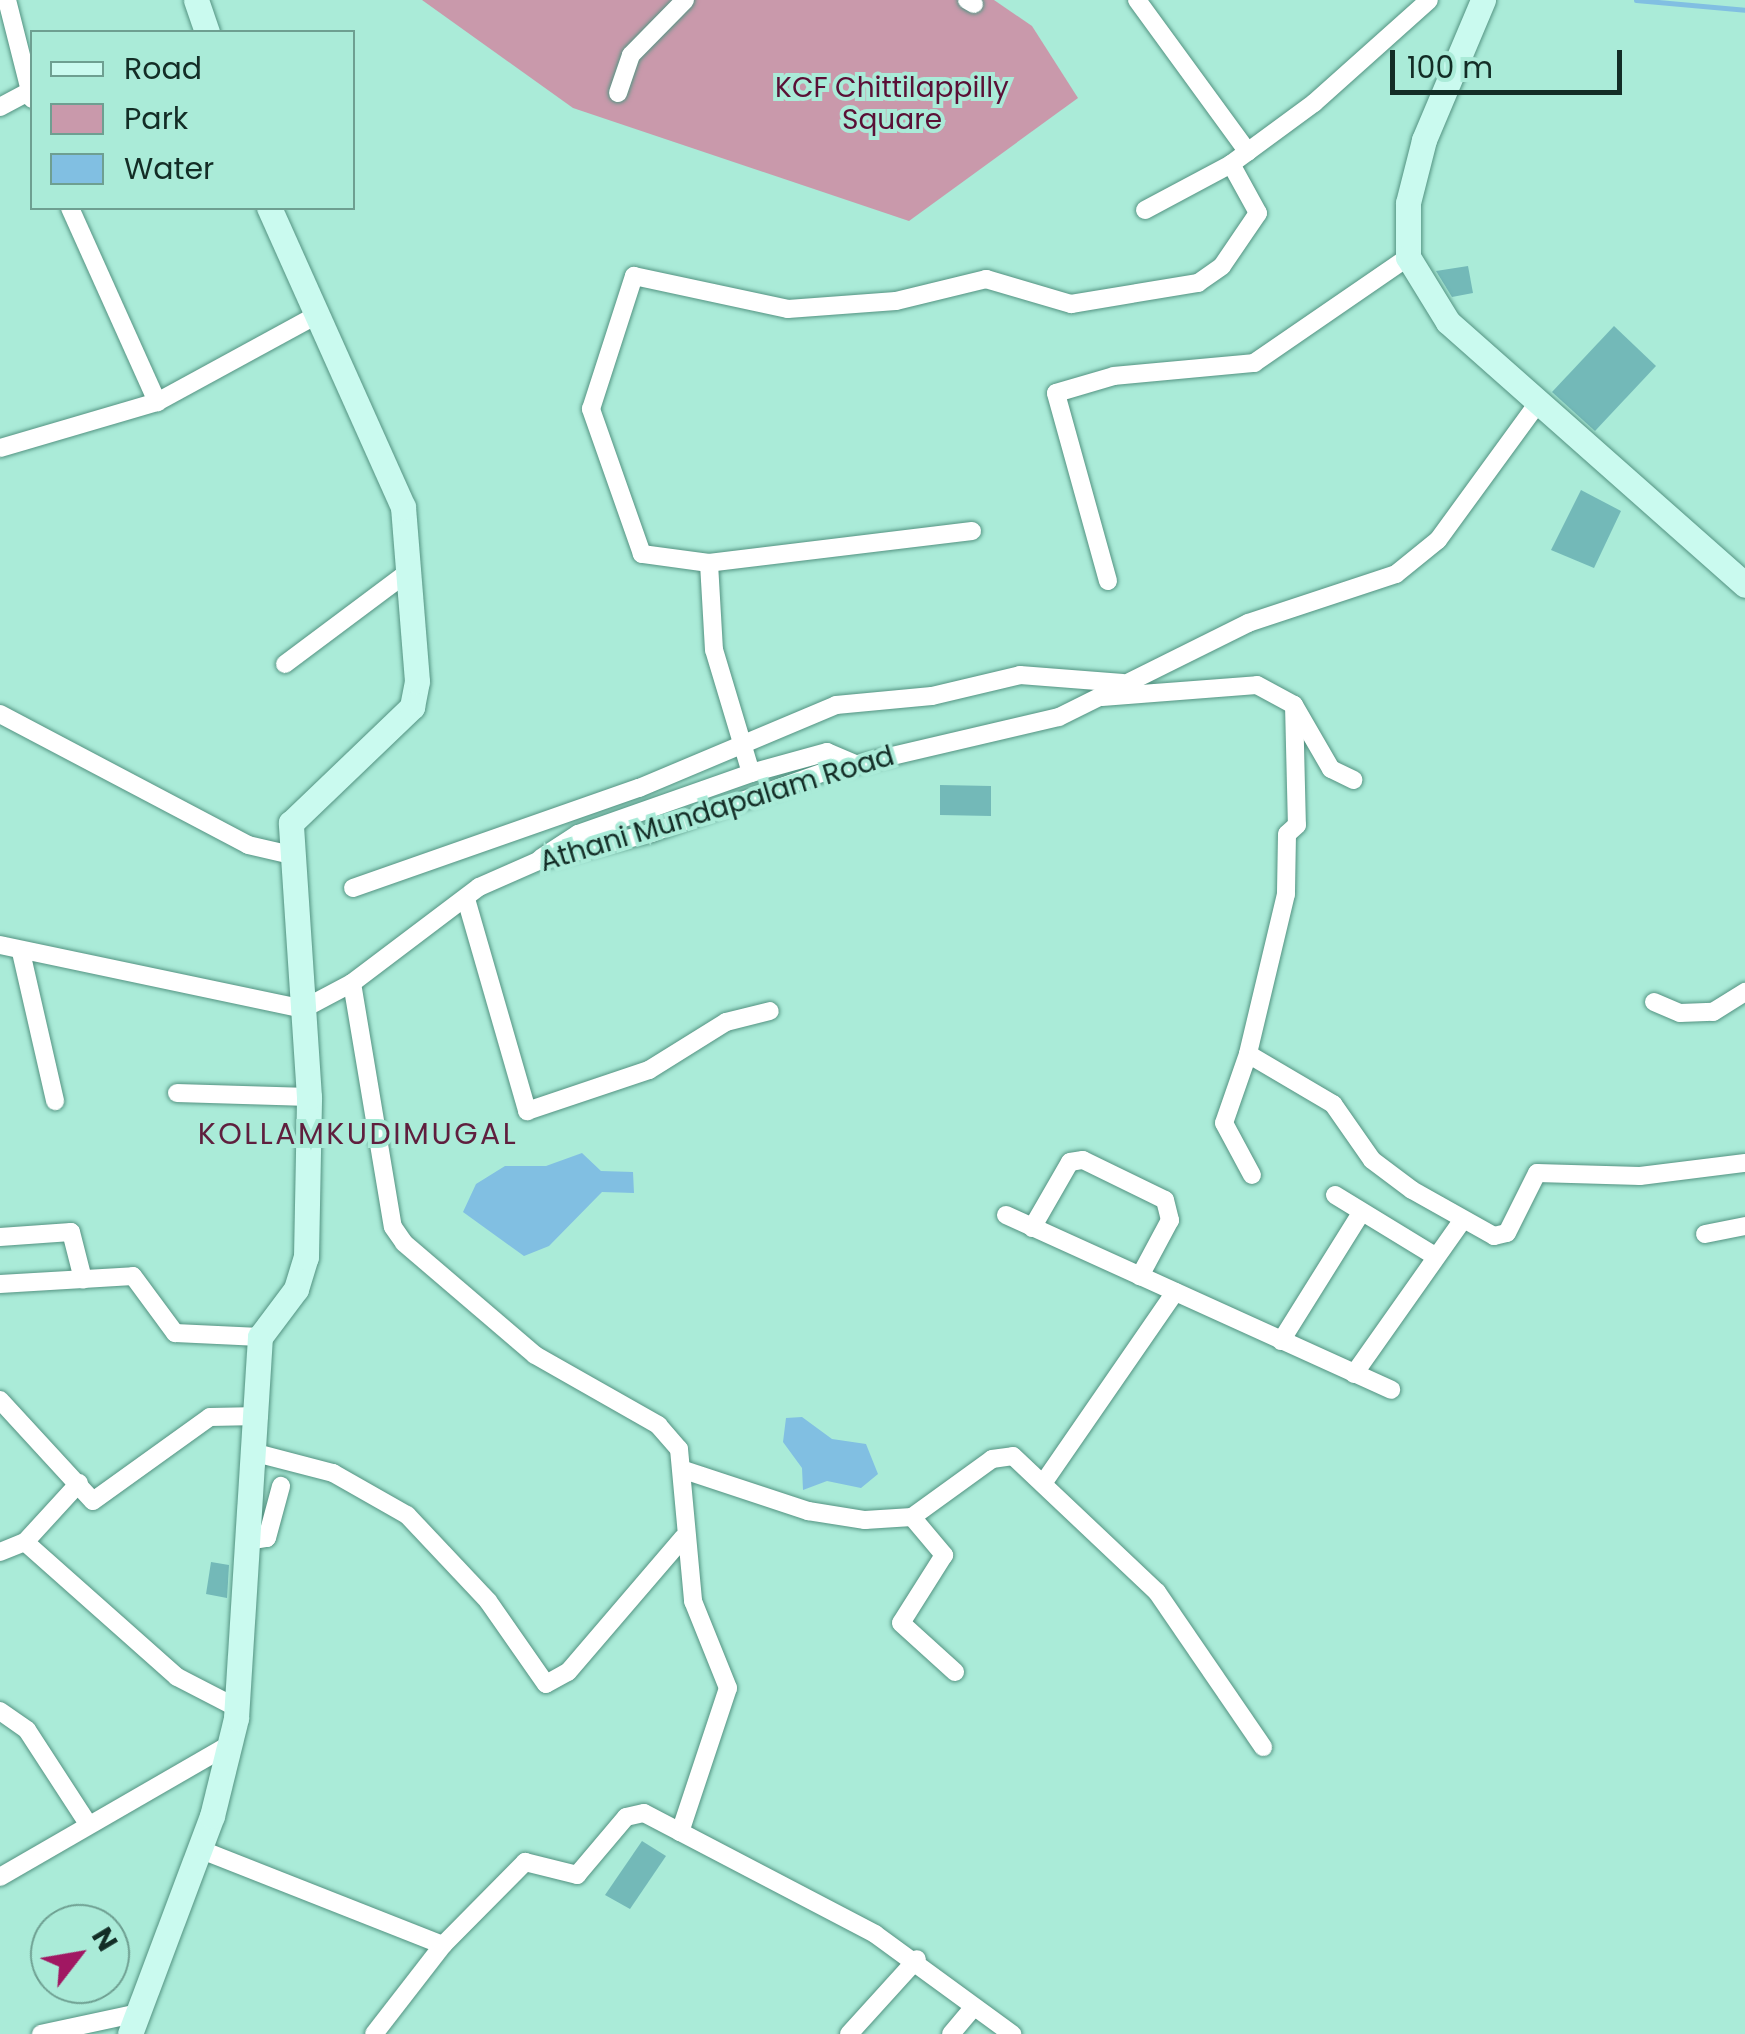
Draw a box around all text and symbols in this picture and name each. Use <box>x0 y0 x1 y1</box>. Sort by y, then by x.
legend <box>30 30 355 210</box>
scale bar <box>1395 30 1628 92</box>
text: 100 m <box>1407 46 1493 89</box>
text: Road <box>124 47 202 90</box>
park label: KCF Chittilappilly Square <box>775 71 1009 137</box>
text: Park <box>124 97 188 140</box>
text: Water <box>124 147 214 190</box>
street label: Athani Mundapalam Road <box>536 739 898 879</box>
district label: KOLLAMKUDIMUGAL <box>198 1116 518 1152</box>
north arrow <box>30 1904 130 2004</box>
text: N <box>82 1920 127 1958</box>

